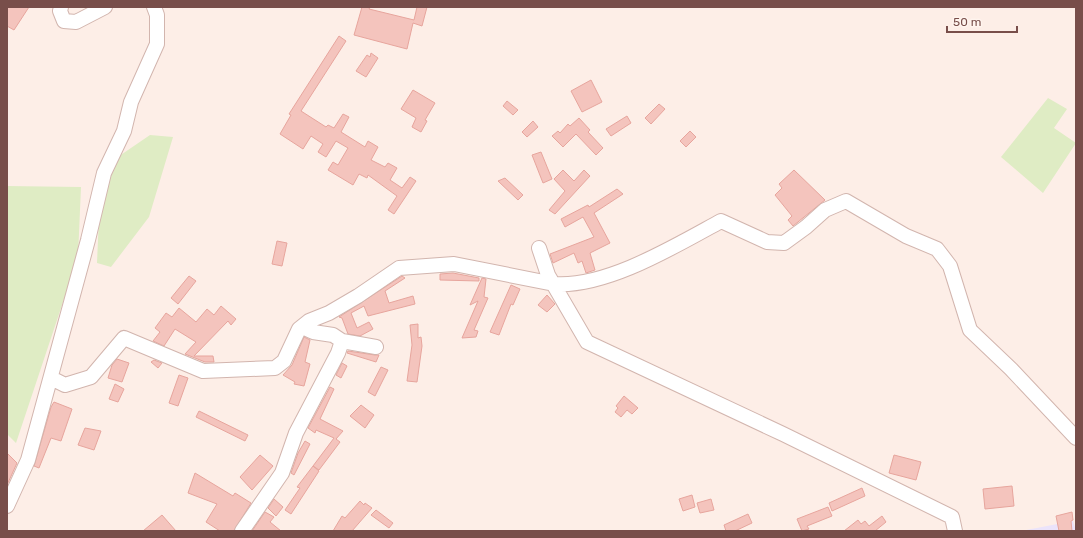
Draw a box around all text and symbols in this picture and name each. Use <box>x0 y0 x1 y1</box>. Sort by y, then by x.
scale bar <box>947 8 1017 34</box>
text: 50 m <box>953 15 981 29</box>

